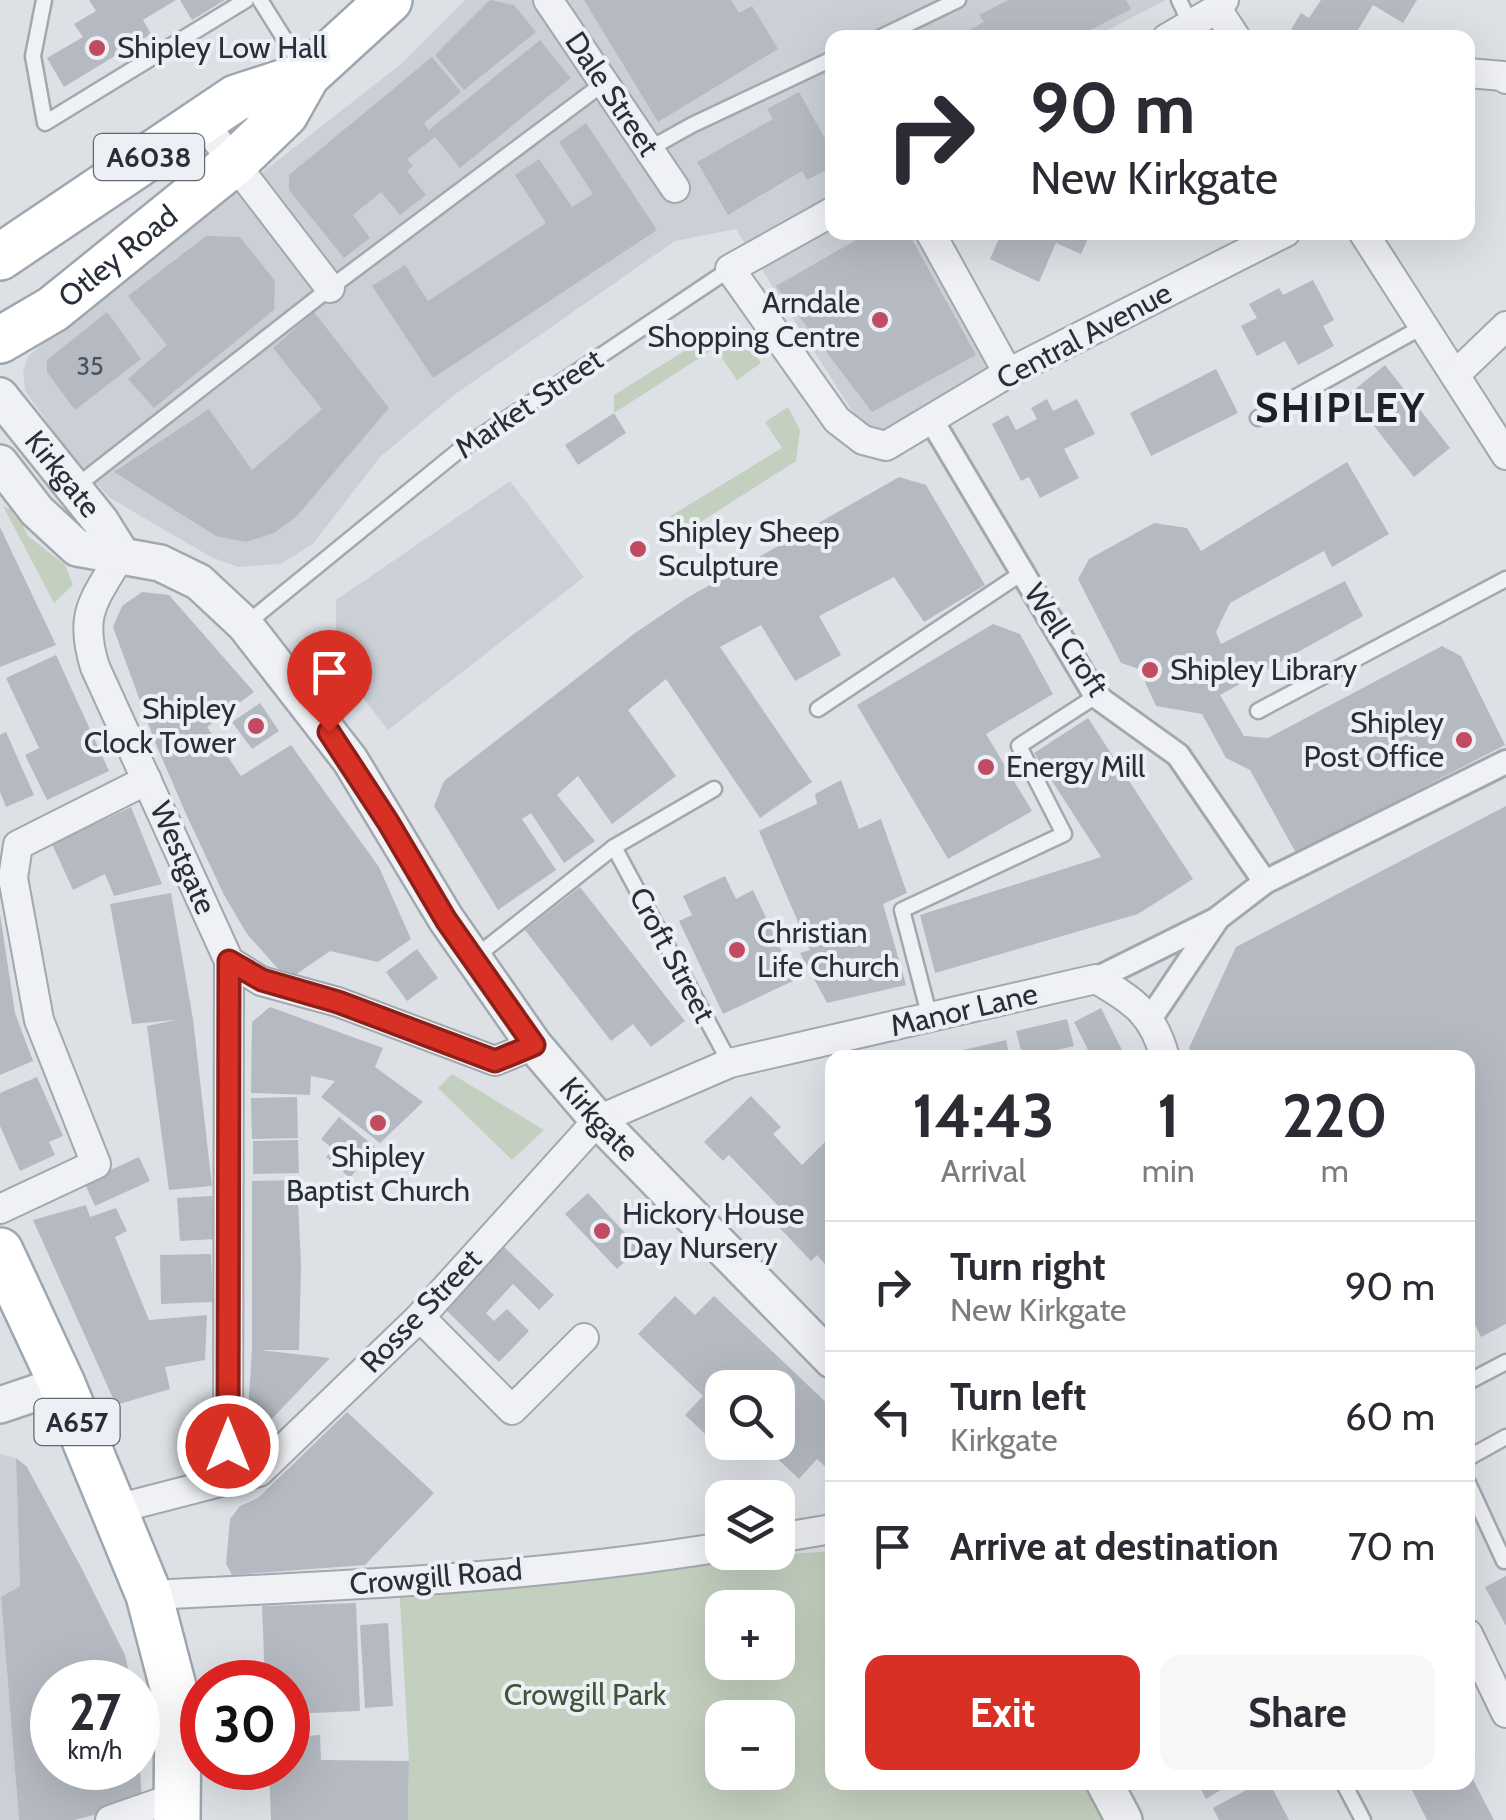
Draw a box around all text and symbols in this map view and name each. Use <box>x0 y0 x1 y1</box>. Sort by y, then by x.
street label: Dale Street <box>557 24 667 163</box>
place label: Shipley Low Hall <box>117 29 327 66</box>
marker: Shipley Low Hall <box>86 37 108 59</box>
text: 90 m <box>1030 65 1195 151</box>
icon: right <box>865 70 995 200</box>
road number: A6038 <box>94 134 204 180</box>
text: New Kirkgate <box>1030 151 1278 205</box>
street label: Otley Road <box>51 197 185 315</box>
street label: Central Avenue <box>990 274 1178 397</box>
place label: Arndale Shopping Centre <box>647 284 860 355</box>
marker: Arndale Shopping Centre <box>869 309 891 331</box>
street label: Market Street <box>448 341 610 467</box>
house number: 35 <box>76 351 104 381</box>
district label: SHIPLEY <box>1255 383 1427 432</box>
street label: Kirkgate <box>17 423 109 525</box>
place label: Shipley Sheep Sculpture <box>658 513 840 584</box>
marker: Shipley Sheep Sculpture <box>627 538 649 560</box>
street label: Well Croft <box>1016 576 1117 703</box>
pin <box>287 630 372 733</box>
icon: arrive <box>302 645 357 700</box>
place label: Shipley Library <box>1170 651 1357 688</box>
marker: Shipley Library <box>1139 659 1161 681</box>
place label: Shipley Clock Tower <box>84 690 237 761</box>
place label: Shipley Post Office <box>1304 704 1444 775</box>
marker: Shipley Clock Tower <box>245 715 267 737</box>
marker: Shipley Post Office <box>1453 729 1475 751</box>
place label: Energy Mill <box>1006 748 1145 785</box>
marker: Energy Mill <box>975 756 997 778</box>
street label: Westgate <box>142 796 225 920</box>
street label: Croft Street <box>621 881 723 1029</box>
place label: Christian Life Church <box>757 914 900 985</box>
marker: Christian Life Church <box>726 939 748 961</box>
street label: Manor Lane <box>887 975 1041 1044</box>
street label: Kirkgate <box>552 1069 647 1169</box>
text: 14:43 <box>912 1079 1055 1152</box>
text: 1 <box>1157 1079 1179 1152</box>
text: 220 <box>1282 1079 1388 1152</box>
marker: Shipley Baptist Church <box>367 1112 389 1134</box>
place label: Shipley Baptist Church <box>286 1138 470 1209</box>
text: Arrival <box>941 1151 1026 1190</box>
text: min <box>1142 1151 1195 1190</box>
text: m <box>1321 1151 1349 1190</box>
place label: Hickory House Day Nursery <box>622 1195 804 1266</box>
marker: Hickory House Day Nursery <box>591 1220 613 1242</box>
street label: Rosse Street <box>352 1241 489 1380</box>
text: Turn right <box>950 1243 1106 1290</box>
icon: right <box>865 1259 920 1314</box>
text: 90 m <box>1345 1263 1435 1310</box>
text: New Kirkgate <box>950 1290 1126 1329</box>
map controls <box>705 1370 795 1790</box>
button: search <box>705 1370 795 1460</box>
text: Turn left <box>950 1373 1086 1420</box>
icon: left <box>865 1389 920 1444</box>
text: 60 m <box>1345 1393 1435 1440</box>
position arrow <box>176 1394 280 1498</box>
road number: A657 <box>34 1399 120 1445</box>
text: Kirkgate <box>950 1420 1058 1459</box>
button: layers <box>705 1480 795 1570</box>
icon: arrive <box>865 1519 920 1574</box>
text: Arrive at destination <box>950 1523 1279 1570</box>
text: 70 m <box>1348 1523 1435 1570</box>
street label: Crowgill Road <box>348 1551 524 1602</box>
button: + <box>705 1590 795 1680</box>
button: Exit <box>865 1655 1140 1770</box>
button: Share <box>1160 1655 1435 1770</box>
speed limit sign: 30 <box>180 1660 310 1790</box>
park label: Crowgill Park <box>504 1676 667 1713</box>
text: 27 <box>69 1682 121 1743</box>
button: − <box>705 1700 795 1790</box>
text: km/h <box>68 1735 122 1765</box>

